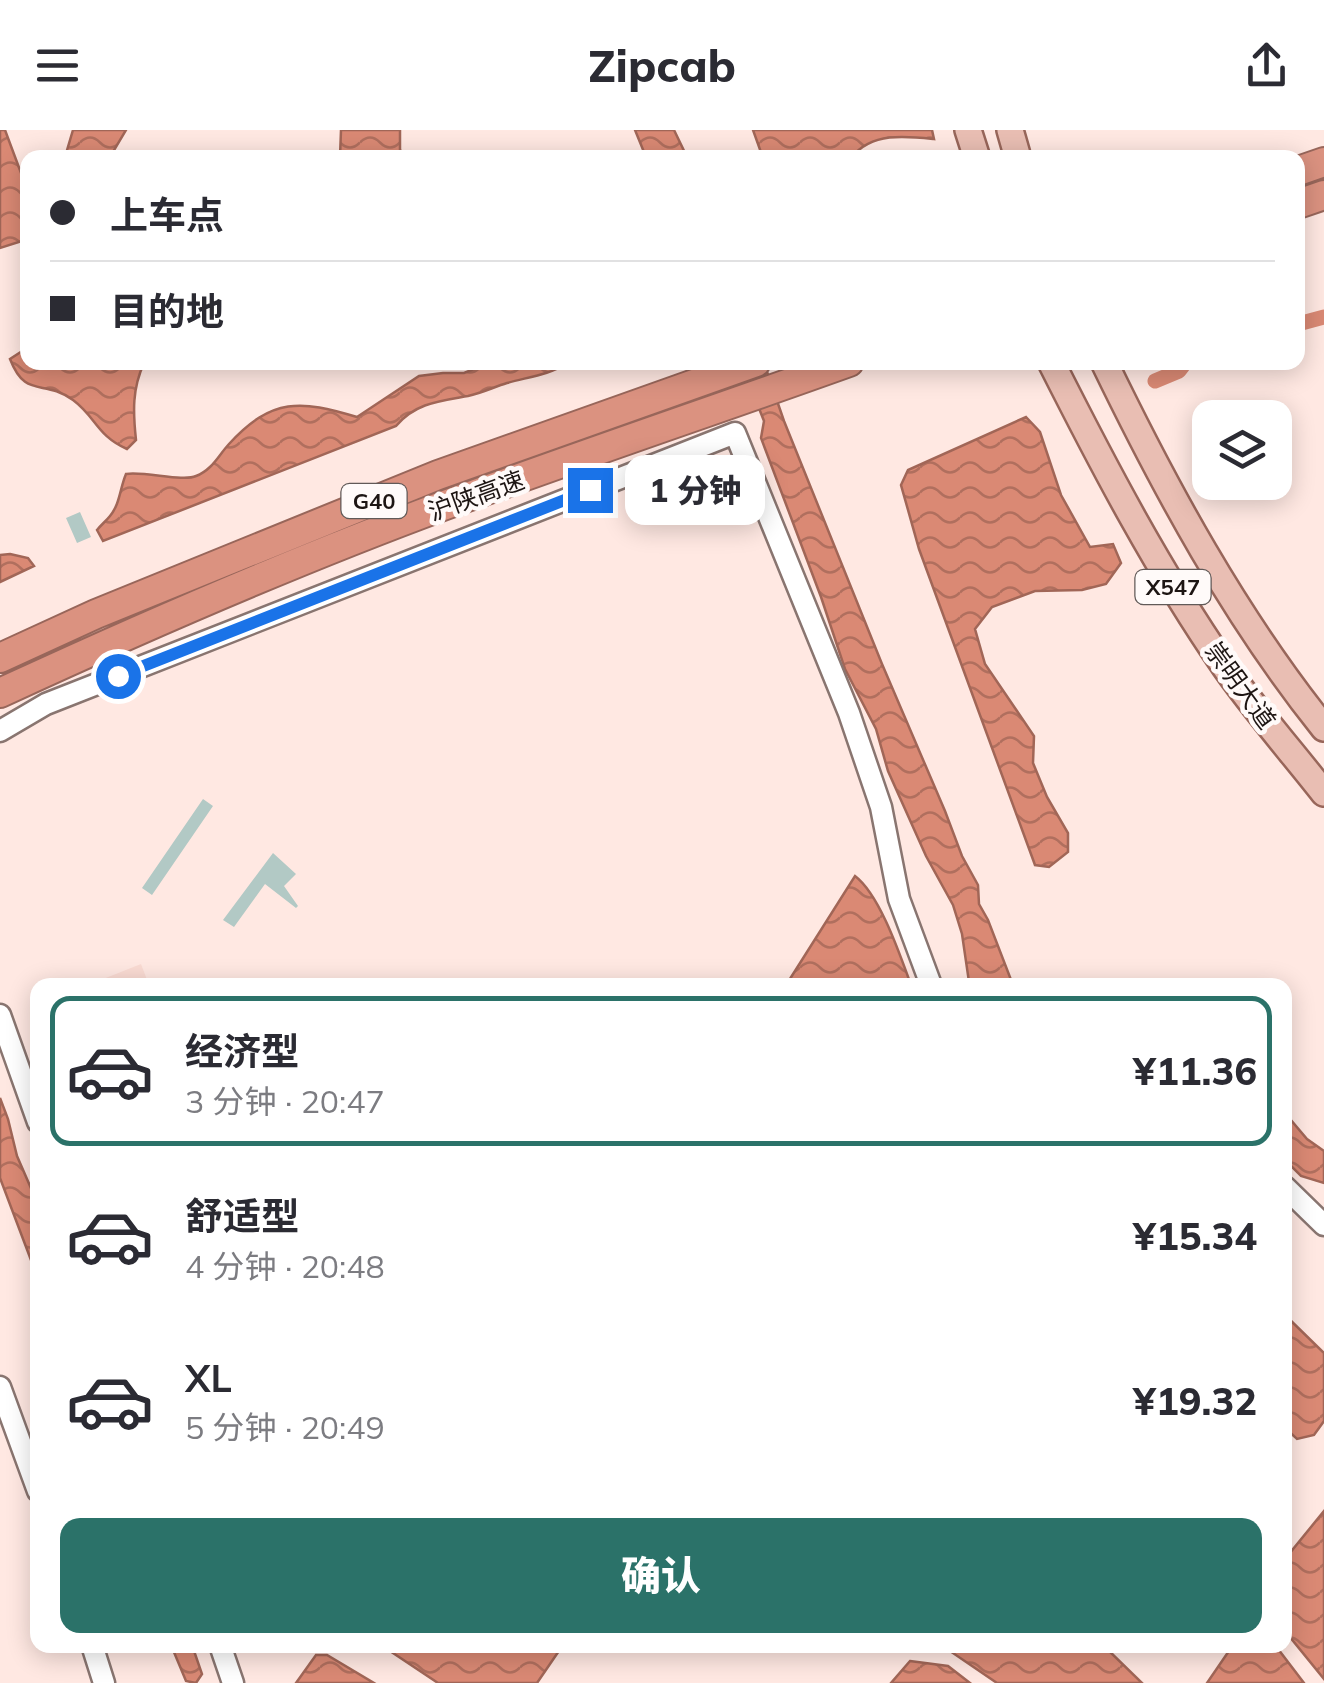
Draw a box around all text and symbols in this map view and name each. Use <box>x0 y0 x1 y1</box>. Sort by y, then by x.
text: Zipcab <box>588 37 736 93</box>
icon: menu <box>30 38 85 93</box>
icon: share <box>1239 38 1294 93</box>
text: 上车点 <box>110 191 224 239</box>
text: 目的地 <box>110 287 224 335</box>
map controls <box>1192 400 1292 500</box>
button: layers <box>1192 400 1292 500</box>
callout: 1 分钟 <box>625 455 765 525</box>
street label: 沪陕高速 <box>424 463 528 527</box>
route end <box>568 468 613 513</box>
text: 1 分钟 <box>649 470 741 510</box>
road number: G40 <box>342 484 406 518</box>
road number: X547 <box>1136 570 1210 604</box>
street label: 崇明大道 <box>1199 635 1283 735</box>
route start <box>96 654 141 699</box>
icon: car <box>65 1026 155 1116</box>
text: 经济型 <box>185 1027 299 1075</box>
text: ¥11.36 <box>1133 1047 1257 1095</box>
text: 3 分钟 · 20:47 <box>185 1081 385 1121</box>
icon: car <box>65 1191 155 1281</box>
text: 舒适型 <box>185 1192 299 1240</box>
text: ¥15.34 <box>1133 1212 1257 1260</box>
text: 4 分钟 · 20:48 <box>185 1246 385 1286</box>
text: XL <box>185 1354 232 1402</box>
icon: car <box>65 1356 155 1446</box>
text: ¥19.32 <box>1133 1377 1257 1425</box>
text: 5 分钟 · 20:49 <box>185 1407 385 1447</box>
button: 确认 <box>60 1518 1262 1633</box>

